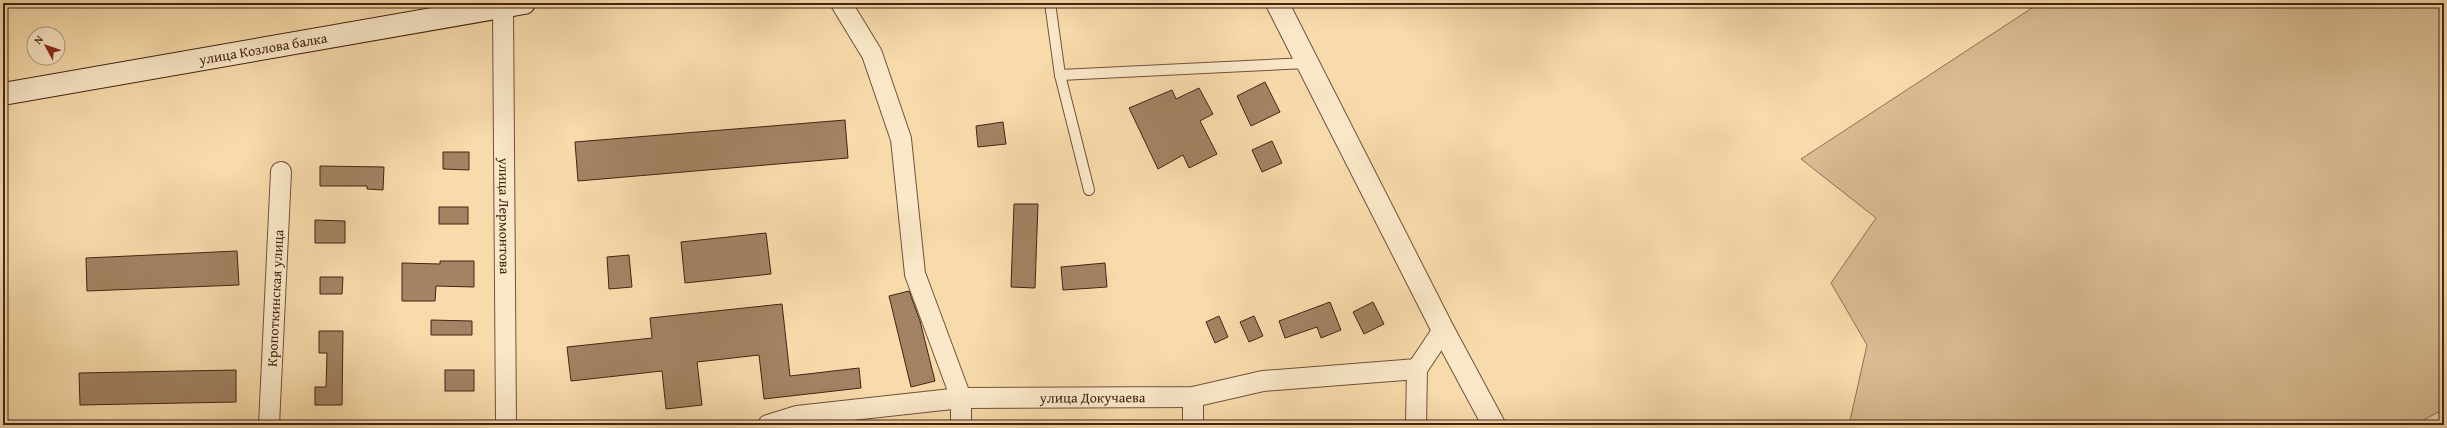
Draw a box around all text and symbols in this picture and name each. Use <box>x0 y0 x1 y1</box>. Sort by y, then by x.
north arrow <box>26 26 66 66</box>
street label: улица Козлова балка <box>196 28 329 70</box>
text: N <box>30 31 47 48</box>
street label: улица Лермонтова <box>494 157 515 275</box>
street label: Кропоткинская улица <box>262 229 288 367</box>
street label: улица Докучаева <box>1039 387 1146 408</box>

